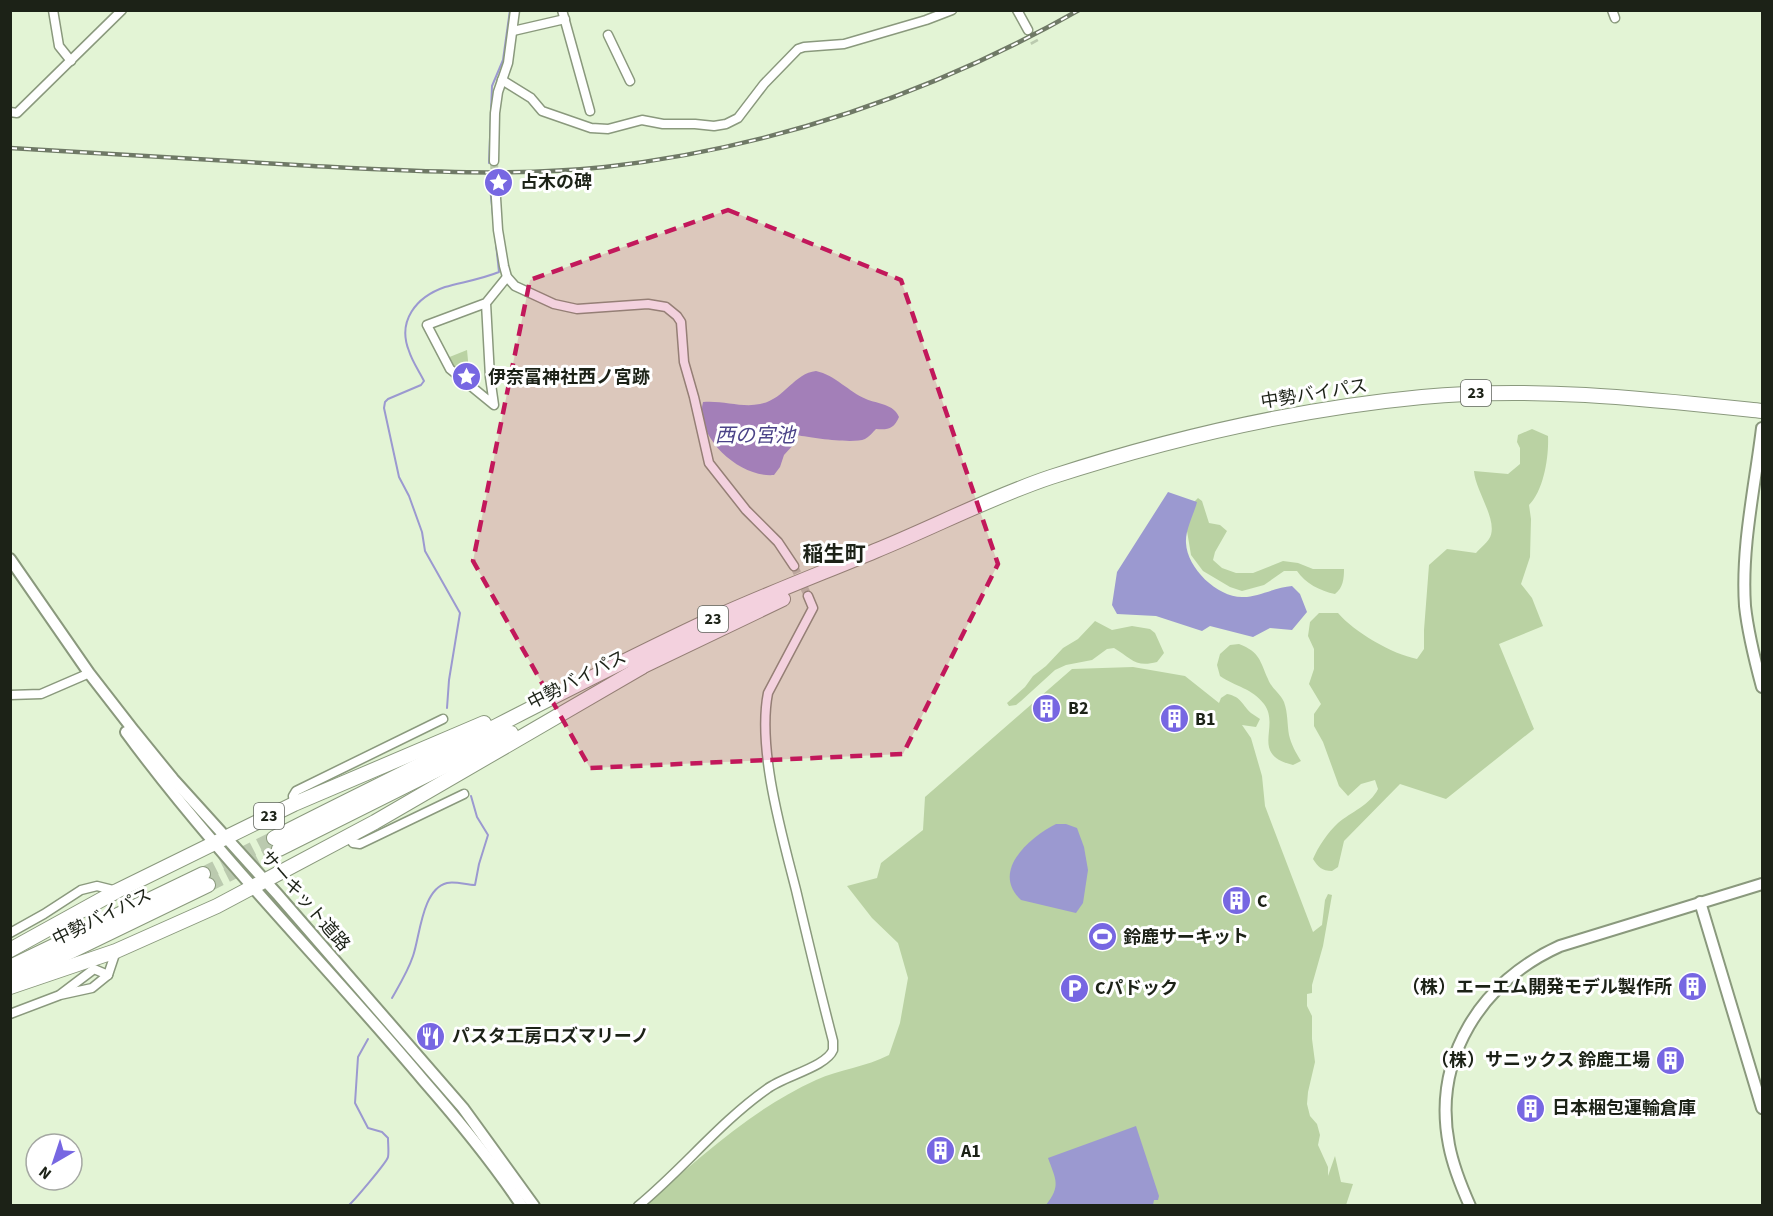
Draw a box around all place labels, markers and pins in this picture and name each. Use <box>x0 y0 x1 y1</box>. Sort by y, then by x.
place icon: 占木の碑 <box>483 166 515 198</box>
place label: 占木の碑 <box>520 170 592 195</box>
place icon: 伊奈冨神社西ノ宮跡 <box>451 361 483 393</box>
place label: 伊奈冨神社西ノ宮跡 <box>488 365 650 390</box>
building icon: B2 <box>1031 692 1063 724</box>
place label: B2 <box>1068 696 1088 721</box>
building icon: B1 <box>1158 703 1190 735</box>
place label: B1 <box>1195 707 1215 732</box>
building icon: C <box>1220 885 1252 917</box>
place label: C <box>1257 889 1268 914</box>
sports icon: 鈴鹿サーキット <box>1086 921 1118 953</box>
place label: 鈴鹿サーキット <box>1123 925 1249 950</box>
building icon: （株）エーエム開発モデル製作所 <box>1677 971 1709 1003</box>
parking icon: Cパドック <box>1058 972 1090 1004</box>
place label: （株）エーエム開発モデル製作所 <box>1402 975 1672 1000</box>
place label: Cパドック <box>1095 976 1178 1001</box>
restaurant icon: パスタ工房ロズマリーノ <box>415 1020 447 1052</box>
place label: パスタ工房ロズマリーノ <box>452 1024 649 1049</box>
building icon: （株）サニックス 鈴鹿工場 <box>1655 1044 1687 1076</box>
place label: （株）サニックス 鈴鹿工場 <box>1431 1048 1650 1073</box>
building icon: 日本梱包運輸倉庫 <box>1515 1092 1547 1124</box>
place label: 日本梱包運輸倉庫 <box>1552 1096 1696 1121</box>
building icon: A1 <box>924 1135 956 1167</box>
place label: A1 <box>960 1139 981 1164</box>

